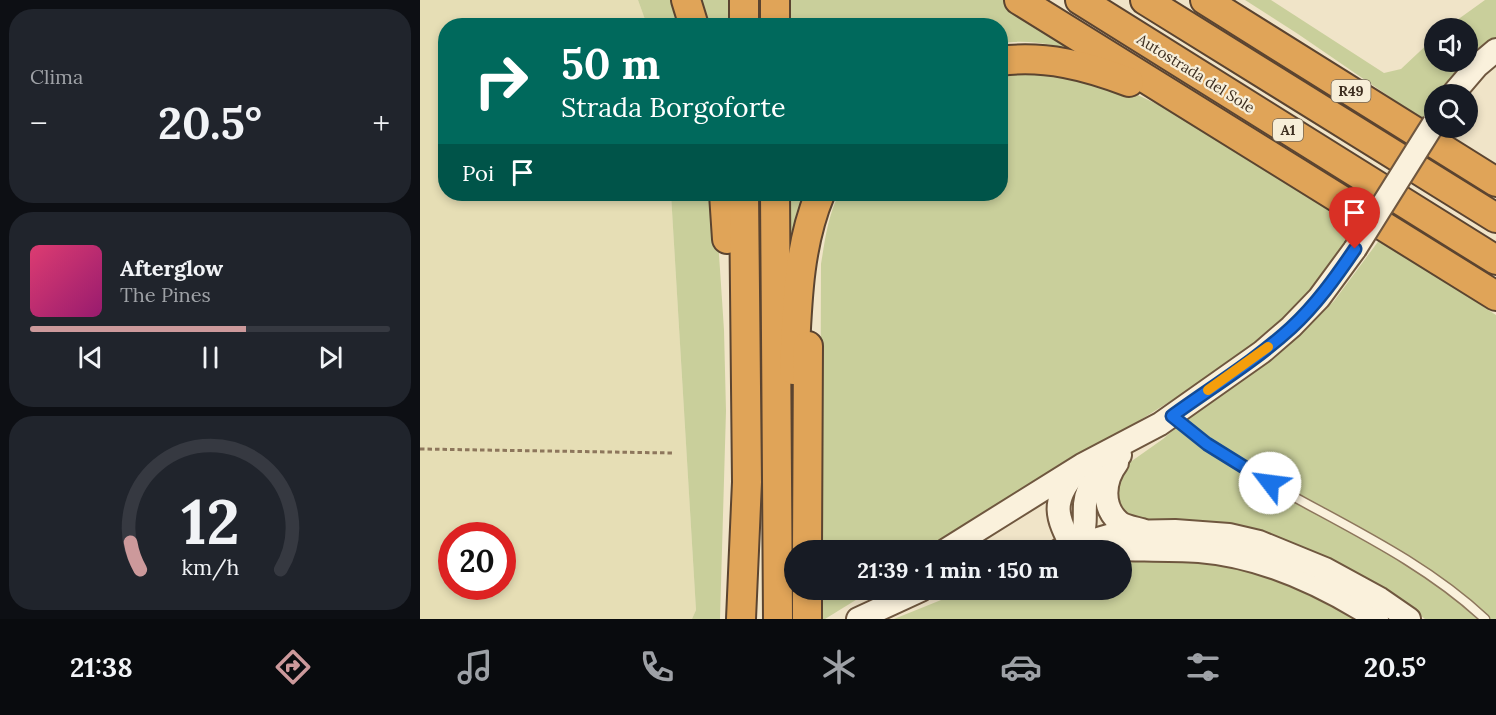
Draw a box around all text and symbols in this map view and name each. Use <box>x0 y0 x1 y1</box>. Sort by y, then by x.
map controls <box>1424 18 1478 138</box>
button: sound <box>1424 18 1478 72</box>
street label: Autostrada del Sole <box>1133 29 1258 117</box>
text: 50 m <box>561 37 660 91</box>
icon: right <box>462 42 540 120</box>
text: Clima <box>30 64 83 89</box>
road number: R49 <box>1332 80 1370 102</box>
button: search <box>1424 84 1478 138</box>
text: Strada Borgoforte <box>561 90 786 124</box>
text: 20.5° <box>158 94 262 151</box>
text: − <box>30 102 48 144</box>
text: + <box>372 102 390 144</box>
road number: A1 <box>1273 119 1303 141</box>
icon: arrive <box>506 156 539 189</box>
text: Poi <box>462 159 494 187</box>
pin <box>1329 187 1380 249</box>
icon: arrive <box>1338 196 1371 229</box>
text: Afterglow <box>120 254 223 282</box>
text: The Pines <box>120 282 211 307</box>
icon: previous <box>74 341 107 374</box>
icon: pause <box>194 341 227 374</box>
icon: next <box>314 341 347 374</box>
position arrow <box>1238 451 1302 515</box>
text: 12 <box>181 481 239 561</box>
speed limit sign: 20 <box>438 522 516 600</box>
text: km/h <box>181 553 239 581</box>
text: 21:39 · 1 min · 150 m <box>857 556 1059 584</box>
icon: directions <box>272 646 314 688</box>
icon: music <box>454 646 496 688</box>
icon: phone <box>636 646 678 688</box>
icon: climate <box>818 646 860 688</box>
icon: car <box>1000 646 1042 688</box>
icon: filters <box>1182 646 1224 688</box>
text: 21:38 <box>70 650 133 684</box>
text: 20.5° <box>1364 650 1426 684</box>

